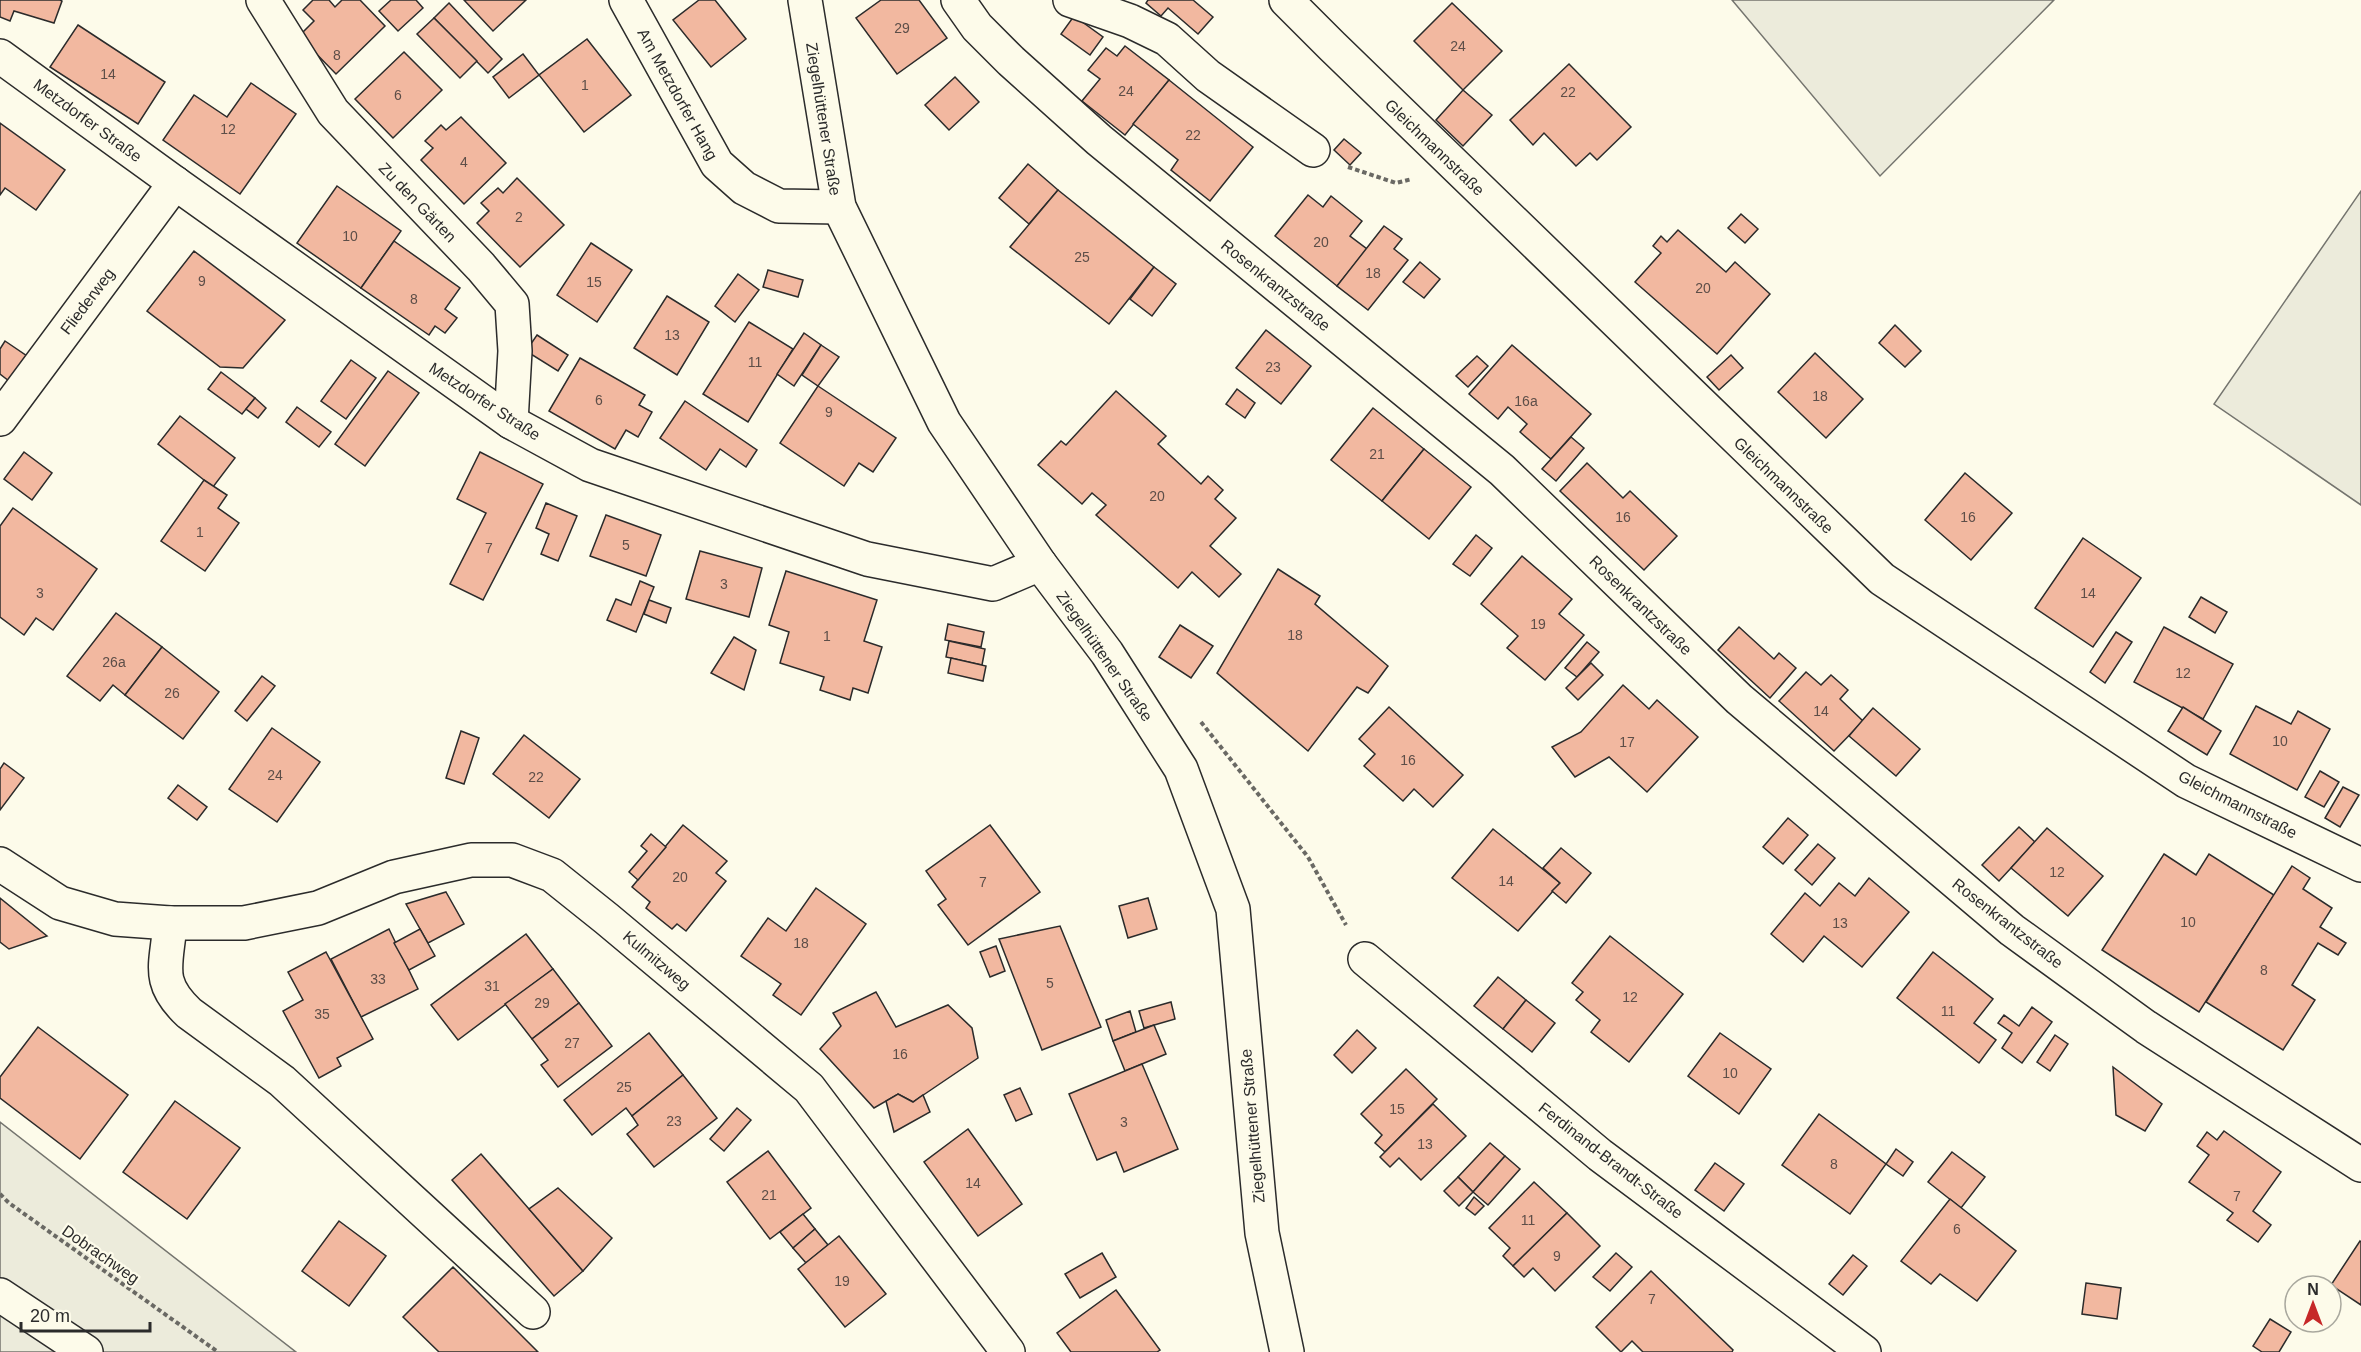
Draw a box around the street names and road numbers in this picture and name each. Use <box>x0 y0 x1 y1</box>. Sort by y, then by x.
street label: Am Metzdorfer Hang <box>634 26 721 163</box>
street label: Ziegelhüttener Straße <box>803 41 844 197</box>
street label: Metzdorfer Straße <box>31 76 145 165</box>
street label: Gleichmannstraße <box>1382 96 1488 199</box>
street label: Zu den Gärten <box>376 159 460 245</box>
street label: Rosenkrantzstraße <box>1218 236 1334 335</box>
street label: Fliederweg <box>57 265 118 338</box>
street label: Metzdorfer Straße <box>426 359 544 444</box>
street label: Gleichmannstraße <box>1731 434 1837 537</box>
street label: Rosenkrantzstraße <box>1586 552 1695 658</box>
street label: Ziegelhüttener Straße <box>1053 588 1156 725</box>
street label: Gleichmannstraße <box>2176 767 2300 842</box>
street label: Rosenkrantzstraße <box>1949 875 2066 972</box>
street label: Kulmitzweg <box>620 928 693 993</box>
street label: Ziegelhüttener Straße <box>1237 1048 1268 1204</box>
street label: Ferdinand-Brandt-Straße <box>1535 1099 1686 1222</box>
street label: Dobrachweg <box>59 1222 142 1287</box>

